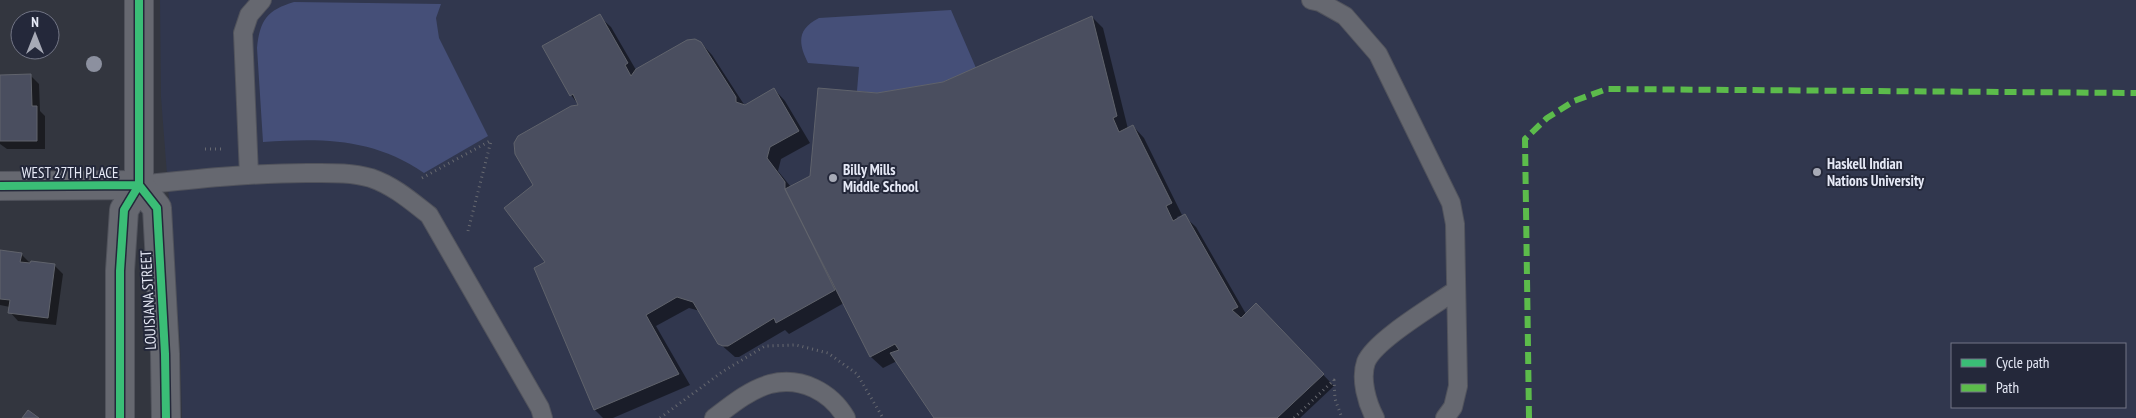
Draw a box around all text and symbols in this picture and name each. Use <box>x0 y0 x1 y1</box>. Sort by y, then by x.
north arrow <box>10 10 60 60</box>
text: N <box>31 13 39 31</box>
place label: Haskell Indian Nations University <box>1827 154 1925 190</box>
place label: Billy Mills Middle School <box>843 160 919 196</box>
street label: WEST 27TH PLACE <box>22 163 118 182</box>
marker: Haskell Indian Nations University <box>1811 166 1823 178</box>
marker: Billy Mills Middle School <box>827 172 839 184</box>
street label: LOUISIANA STREET <box>136 249 160 350</box>
legend <box>1951 343 2126 408</box>
text: Cycle path <box>1996 353 2049 372</box>
text: Path <box>1996 378 2019 397</box>

